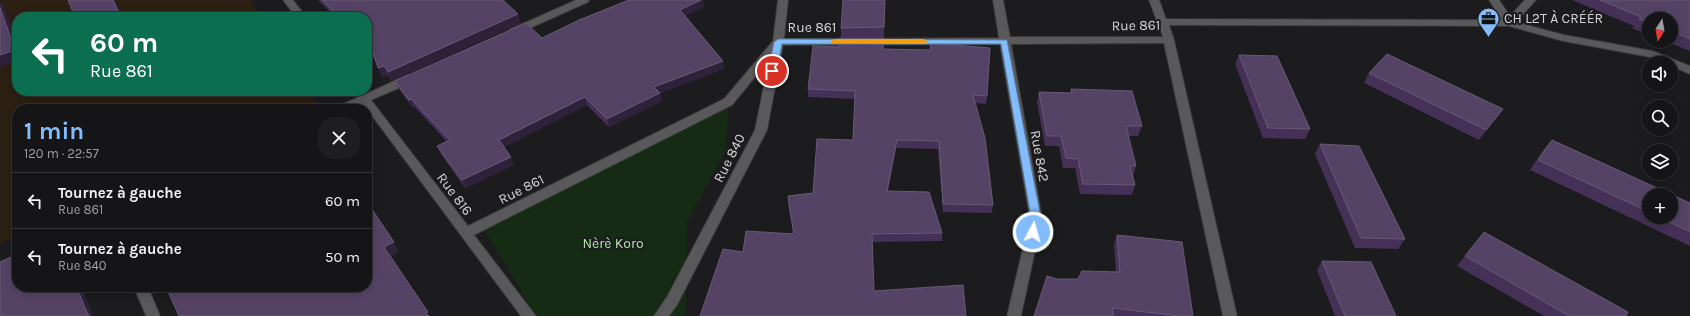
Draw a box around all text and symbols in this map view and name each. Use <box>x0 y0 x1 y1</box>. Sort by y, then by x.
office icon: CH L2T À CRÉÉR <box>1475 5 1501 38</box>
place label: CH L2T À CRÉÉR <box>1504 9 1603 27</box>
north arrow <box>1642 12 1678 48</box>
map controls <box>1642 12 1678 224</box>
street label: Rue 861 <box>1111 17 1161 34</box>
street label: Rue 861 <box>788 19 836 36</box>
text: 60 m <box>90 26 158 59</box>
icon: left <box>24 28 76 80</box>
pin <box>755 54 789 88</box>
button: sound <box>1642 56 1678 92</box>
text: Rue 861 <box>90 60 153 82</box>
icon: arrive <box>761 60 783 82</box>
button: search <box>1642 100 1678 136</box>
text: 1 min <box>24 117 84 145</box>
button: close <box>318 117 360 159</box>
street label: Rue 842 <box>1027 129 1052 183</box>
street label: Rue 840 <box>710 131 749 185</box>
button: layers <box>1642 144 1678 180</box>
text: 120 m · 22:57 <box>24 146 99 161</box>
street label: Rue 816 <box>433 170 476 219</box>
street label: Rue 861 <box>496 171 547 208</box>
text: Tournez à gauche <box>58 184 182 202</box>
button: + <box>1642 188 1678 224</box>
icon: left <box>24 190 46 212</box>
text: 60 m <box>325 192 360 210</box>
text: Rue 861 <box>58 202 103 217</box>
position arrow <box>1012 211 1054 253</box>
park label: Nèrè Koro <box>582 235 644 252</box>
text: Tournez à gauche <box>58 240 182 258</box>
icon: left <box>24 246 46 268</box>
text: 50 m <box>325 248 360 266</box>
text: Rue 840 <box>58 258 107 273</box>

